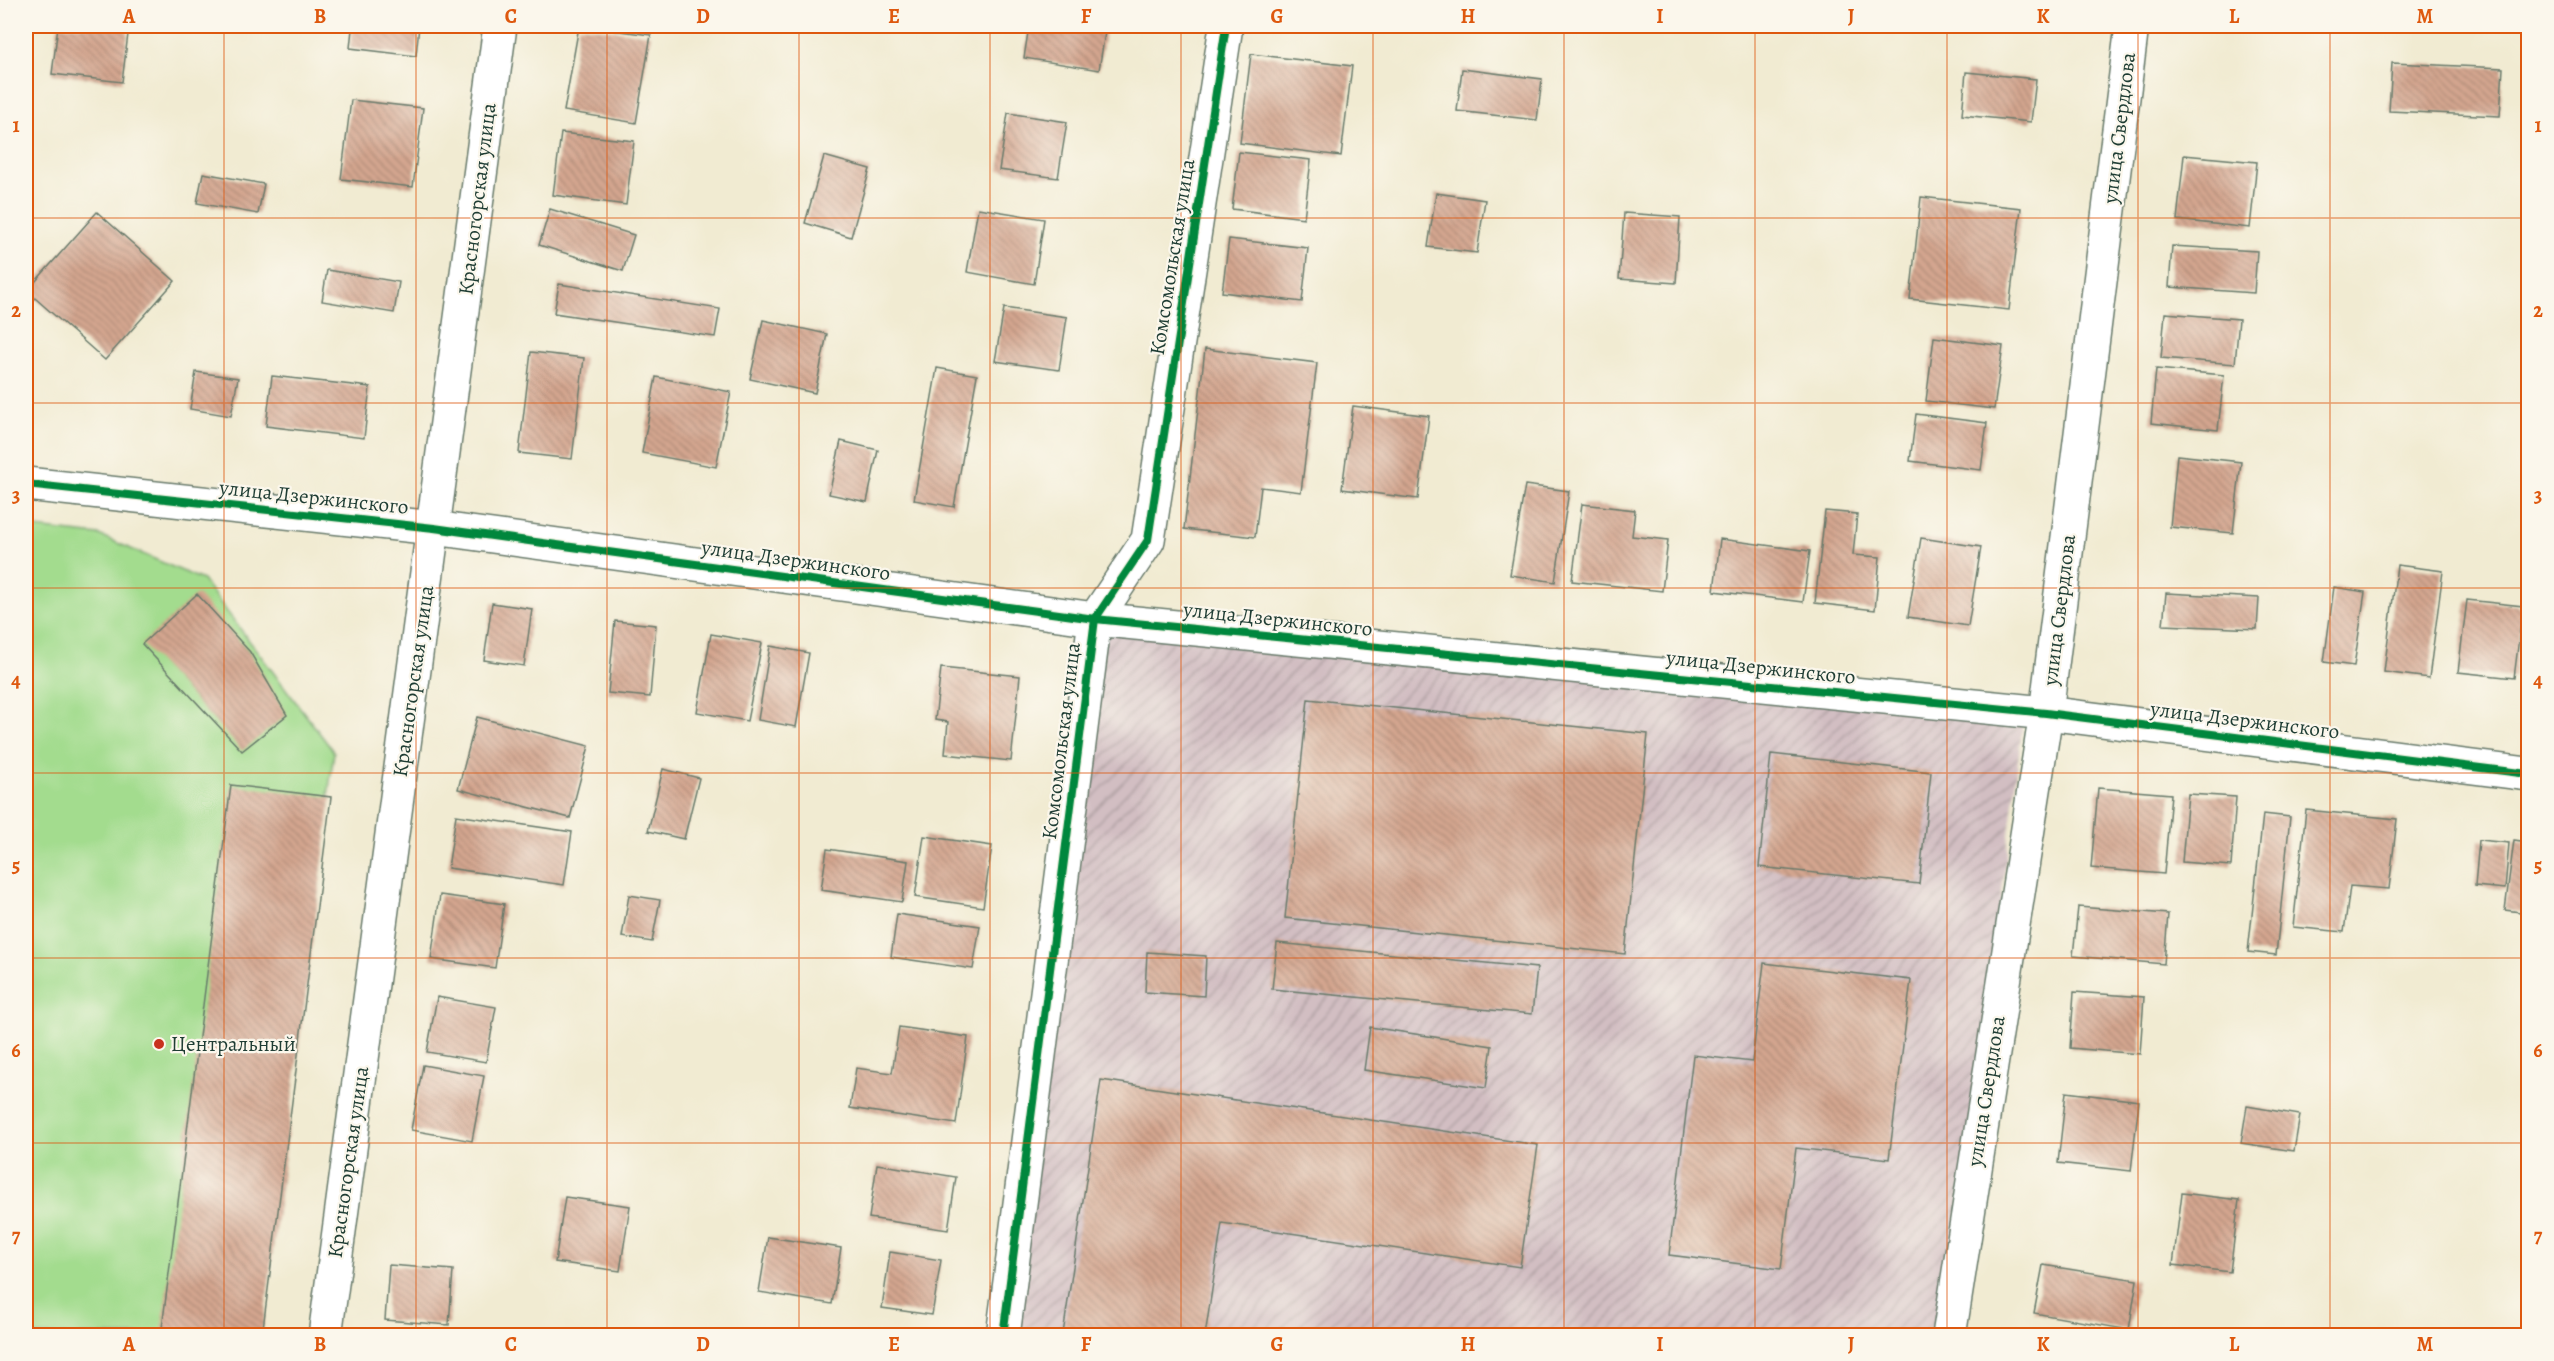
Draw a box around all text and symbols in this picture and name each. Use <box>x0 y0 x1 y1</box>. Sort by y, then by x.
text: A <box>122 3 136 30</box>
text: B <box>314 3 326 30</box>
text: C <box>505 3 517 30</box>
text: D <box>696 3 710 30</box>
text: E <box>888 3 900 30</box>
text: F <box>1081 3 1092 30</box>
text: G <box>1270 3 1284 30</box>
text: H <box>1461 3 1476 30</box>
text: I <box>1656 3 1664 30</box>
text: J <box>1848 3 1855 30</box>
text: K <box>2036 3 2050 30</box>
text: L <box>2229 3 2240 30</box>
text: M <box>2417 3 2434 30</box>
street label: улица Свердлова <box>2096 50 2142 206</box>
street label: Красногорская улица <box>451 101 503 297</box>
text: 1 <box>12 112 20 139</box>
text: 1 <box>2534 112 2542 139</box>
street label: Комсомольская улица <box>1143 157 1201 357</box>
text: 2 <box>11 297 21 324</box>
text: 2 <box>2533 297 2543 324</box>
street label: улица Дзержинского <box>217 473 410 521</box>
text: 3 <box>12 482 20 509</box>
text: 3 <box>2534 482 2542 509</box>
street label: улица Свердлова <box>2036 532 2082 688</box>
street label: улица Дзержинского <box>699 533 892 587</box>
street label: Красногорская улица <box>386 583 440 779</box>
street label: улица Дзержинского <box>1181 595 1374 643</box>
street label: Комсомольская улица <box>1035 641 1087 841</box>
street label: улица Дзержинского <box>1664 643 1857 691</box>
text: 4 <box>11 667 21 694</box>
text: 4 <box>2533 667 2543 694</box>
street label: улица Дзержинского <box>2148 694 2341 745</box>
text: 5 <box>12 852 20 879</box>
text: 5 <box>2534 852 2542 879</box>
street label: улица Свердлова <box>1960 1013 2012 1169</box>
place label: Центральный <box>171 1030 296 1058</box>
text: 6 <box>11 1037 21 1064</box>
marker: Центральный <box>152 1037 166 1051</box>
text: 6 <box>2533 1037 2543 1064</box>
street label: Красногорская улица <box>321 1064 375 1260</box>
text: 7 <box>12 1222 21 1249</box>
text: 7 <box>2534 1222 2543 1249</box>
text: A <box>122 1331 136 1358</box>
text: B <box>314 1331 326 1358</box>
text: C <box>505 1331 517 1358</box>
text: D <box>696 1331 710 1358</box>
text: E <box>888 1331 900 1358</box>
text: F <box>1081 1331 1092 1358</box>
text: G <box>1270 1331 1284 1358</box>
text: H <box>1461 1331 1476 1358</box>
text: I <box>1656 1331 1664 1358</box>
text: J <box>1848 1331 1855 1358</box>
text: K <box>2036 1331 2050 1358</box>
text: L <box>2229 1331 2240 1358</box>
text: M <box>2417 1331 2434 1358</box>

